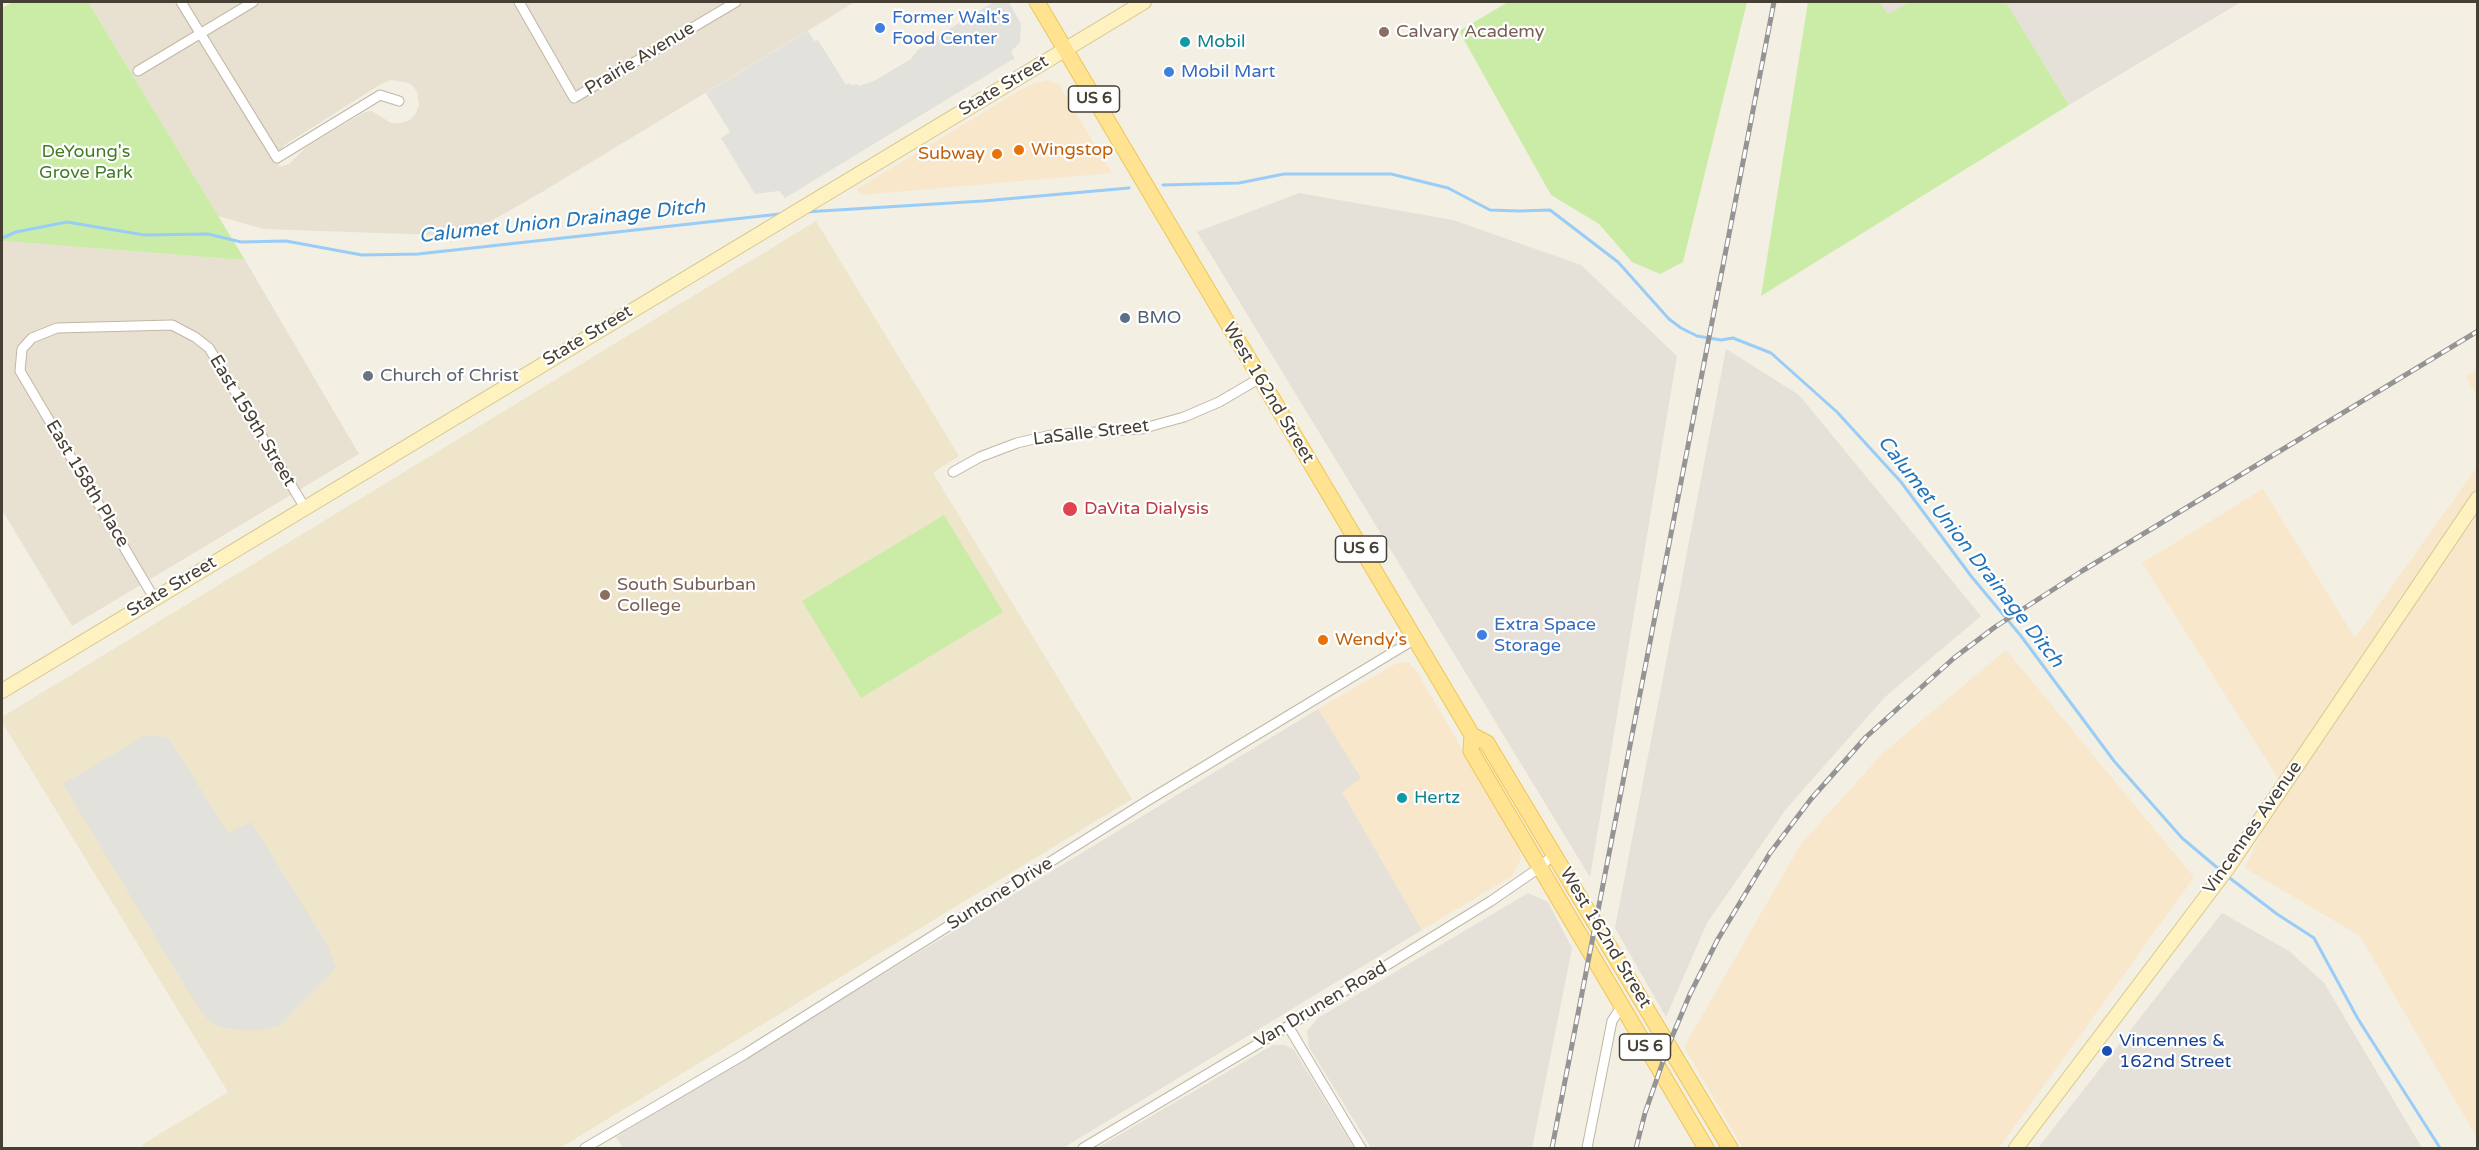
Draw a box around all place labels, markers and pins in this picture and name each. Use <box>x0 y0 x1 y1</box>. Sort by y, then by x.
place label: Former Walt's Food Center <box>892 7 1010 50</box>
marker: Former Walt's Food Center <box>873 21 887 35</box>
place label: Calvary Academy <box>1396 21 1544 43</box>
marker: Calvary Academy <box>1377 25 1391 39</box>
place label: Mobil <box>1197 31 1245 53</box>
marker: Mobil <box>1178 35 1192 49</box>
place label: Mobil Mart <box>1181 61 1275 83</box>
marker: Mobil Mart <box>1162 65 1176 79</box>
place label: Wingstop <box>1031 139 1113 161</box>
place label: Subway <box>918 143 985 165</box>
marker: Wingstop <box>1012 143 1026 157</box>
marker: Subway <box>990 147 1004 161</box>
place label: BMO <box>1137 307 1181 329</box>
marker: BMO <box>1118 311 1132 325</box>
place label: Church of Christ <box>380 365 519 387</box>
marker: Church of Christ <box>361 369 375 383</box>
place label: DaVita Dialysis <box>1084 498 1209 520</box>
marker: DaVita Dialysis <box>1061 500 1079 518</box>
place label: South Suburban College <box>617 574 756 616</box>
marker: South Suburban College <box>598 588 612 602</box>
place label: Extra Space Storage <box>1494 614 1596 656</box>
marker: Extra Space Storage <box>1475 628 1489 642</box>
place label: Wendy's <box>1335 629 1407 651</box>
marker: Wendy's <box>1316 633 1330 647</box>
place label: Hertz <box>1414 787 1460 809</box>
marker: Hertz <box>1395 791 1409 805</box>
place label: Vincennes & 162nd Street <box>2119 1030 2231 1072</box>
marker: Vincennes & 162nd Street <box>2100 1044 2114 1058</box>

